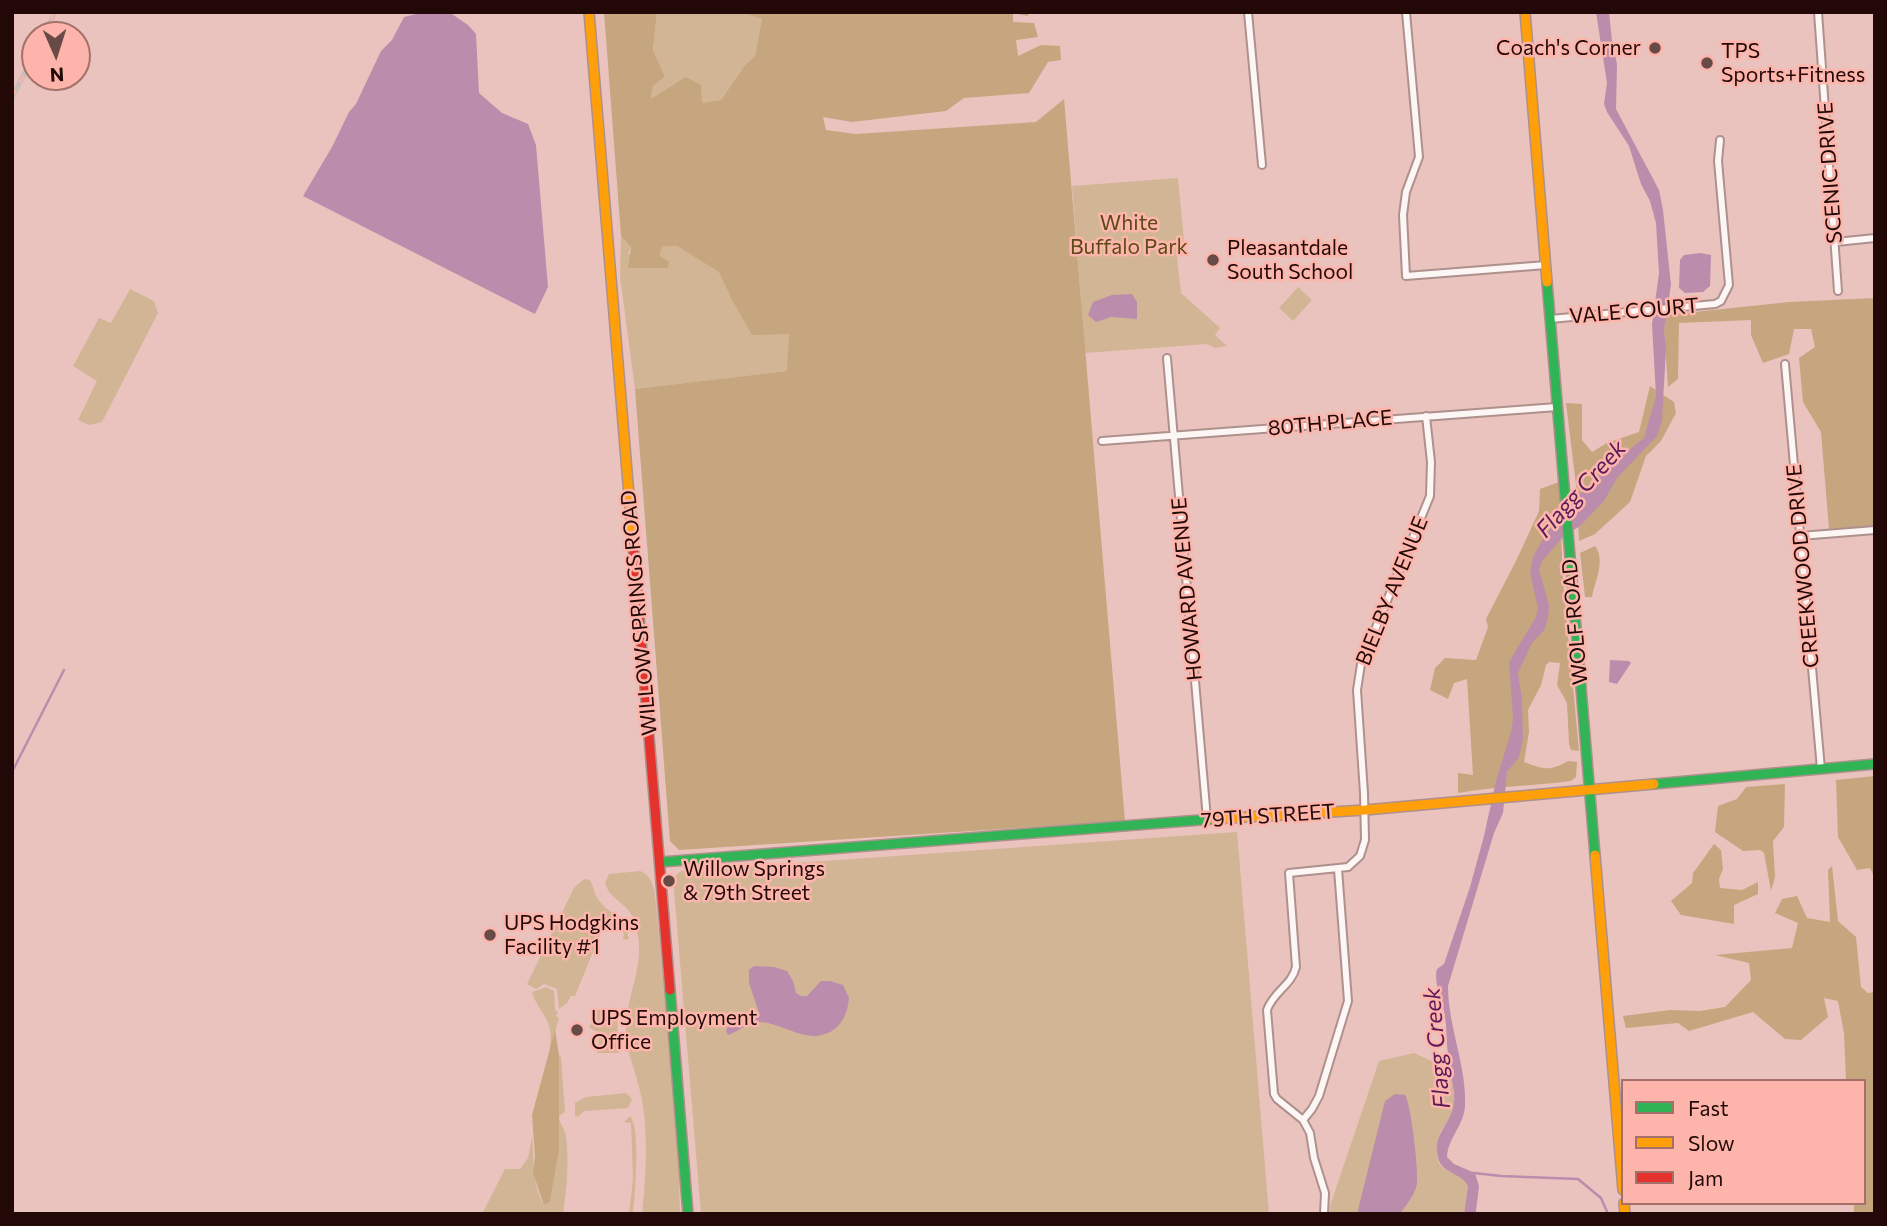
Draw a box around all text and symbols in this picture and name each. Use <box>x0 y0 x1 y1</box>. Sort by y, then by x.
north arrow <box>21 21 91 91</box>
place label: Coach's Corner <box>1496 35 1641 61</box>
place label: TPS Sports+Fitness <box>1721 38 1865 88</box>
marker: Coach's Corner <box>1647 40 1663 56</box>
marker: TPS Sports+Fitness <box>1699 55 1715 71</box>
text: N <box>49 64 65 87</box>
street label: SCENIC DRIVE <box>1812 102 1848 244</box>
park label: White Buffalo Park <box>1070 210 1188 260</box>
place label: Pleasantdale South School <box>1227 235 1353 285</box>
marker: Pleasantdale South School <box>1205 252 1221 268</box>
street label: VALE COURT <box>1568 293 1700 329</box>
street label: 80TH PLACE <box>1267 405 1393 441</box>
water label: Flagg Creek <box>1530 435 1632 543</box>
street label: CREEKWOOD DRIVE <box>1782 463 1824 669</box>
street label: WILLOW SPRINGS ROAD <box>616 489 662 737</box>
street label: HOWARD AVENUE <box>1166 496 1208 682</box>
street label: BIELBY AVENUE <box>1351 513 1433 669</box>
street label: WOLF ROAD <box>1557 558 1593 686</box>
street label: 79TH STREET <box>1200 799 1336 833</box>
place label: Willow Springs & 79th Street <box>683 856 825 906</box>
marker: Willow Springs & 79th Street <box>661 873 677 889</box>
place label: UPS Hodgkins Facility #1 <box>504 910 639 960</box>
marker: UPS Hodgkins Facility #1 <box>482 927 498 943</box>
water label: Flagg Creek <box>1418 986 1456 1110</box>
place label: UPS Employment Office <box>591 1005 757 1055</box>
marker: UPS Employment Office <box>569 1022 585 1038</box>
legend <box>1621 1079 1866 1205</box>
text: Fast <box>1688 1095 1729 1120</box>
text: Slow <box>1688 1130 1735 1155</box>
text: Jam <box>1688 1165 1723 1190</box>

